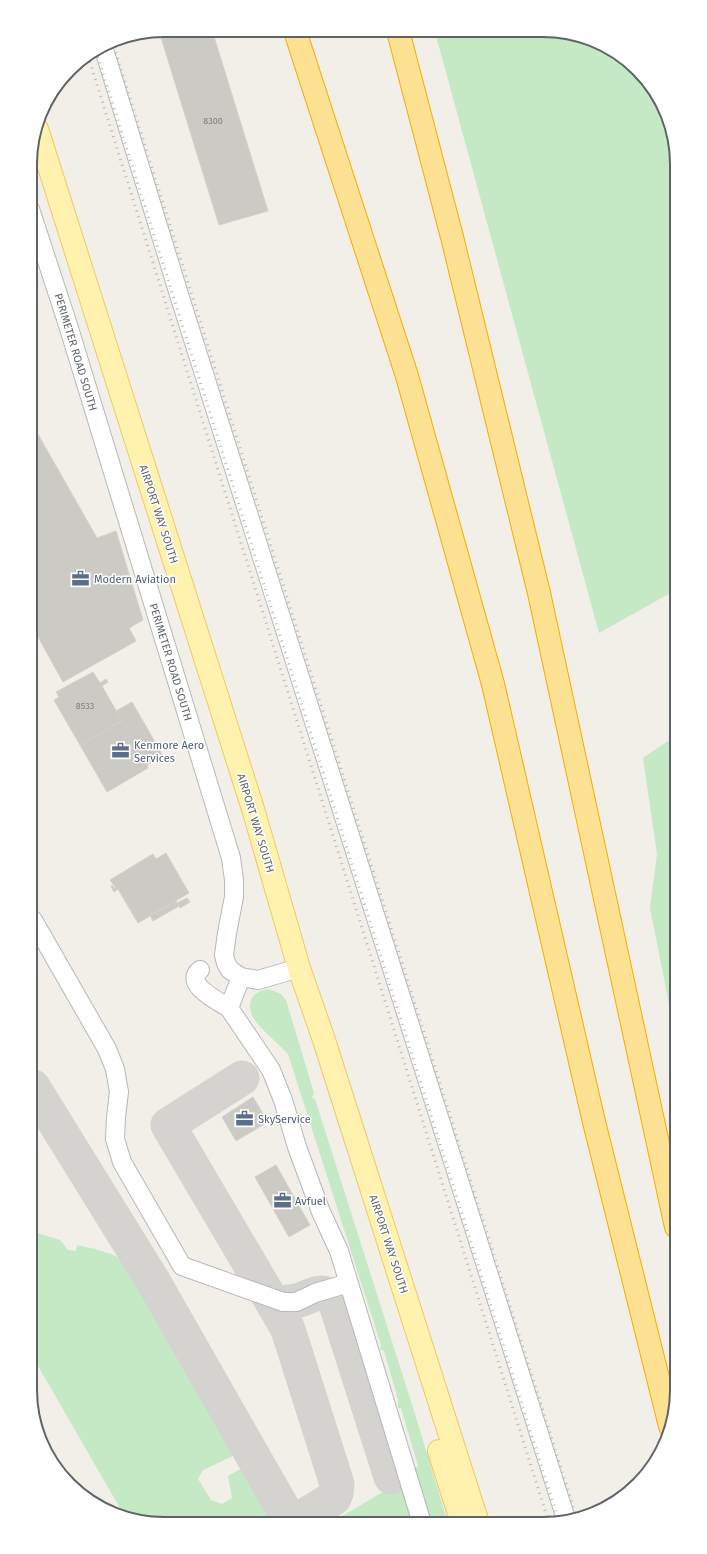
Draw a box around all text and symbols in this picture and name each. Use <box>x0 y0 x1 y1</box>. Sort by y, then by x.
house number: 8300 <box>203 116 223 126</box>
street label: PERIMETER ROAD SOUTH <box>51 292 100 412</box>
street label: AIRPORT WAY SOUTH <box>136 463 181 565</box>
office icon: Modern Aviation <box>71 569 91 589</box>
place label: Modern Aviation <box>94 573 176 586</box>
street label: PERIMETER ROAD SOUTH <box>146 602 195 722</box>
house number: 8533 <box>76 701 94 711</box>
place label: Kenmore Aero Services <box>134 739 204 765</box>
office icon: Kenmore Aero Services <box>111 741 131 761</box>
street label: AIRPORT WAY SOUTH <box>234 772 277 874</box>
office icon: SkyService <box>235 1109 255 1129</box>
place label: SkyService <box>258 1113 311 1126</box>
office icon: Avfuel <box>272 1191 292 1211</box>
street label: AIRPORT WAY SOUTH <box>366 1193 411 1295</box>
place label: Avfuel <box>295 1195 326 1208</box>

